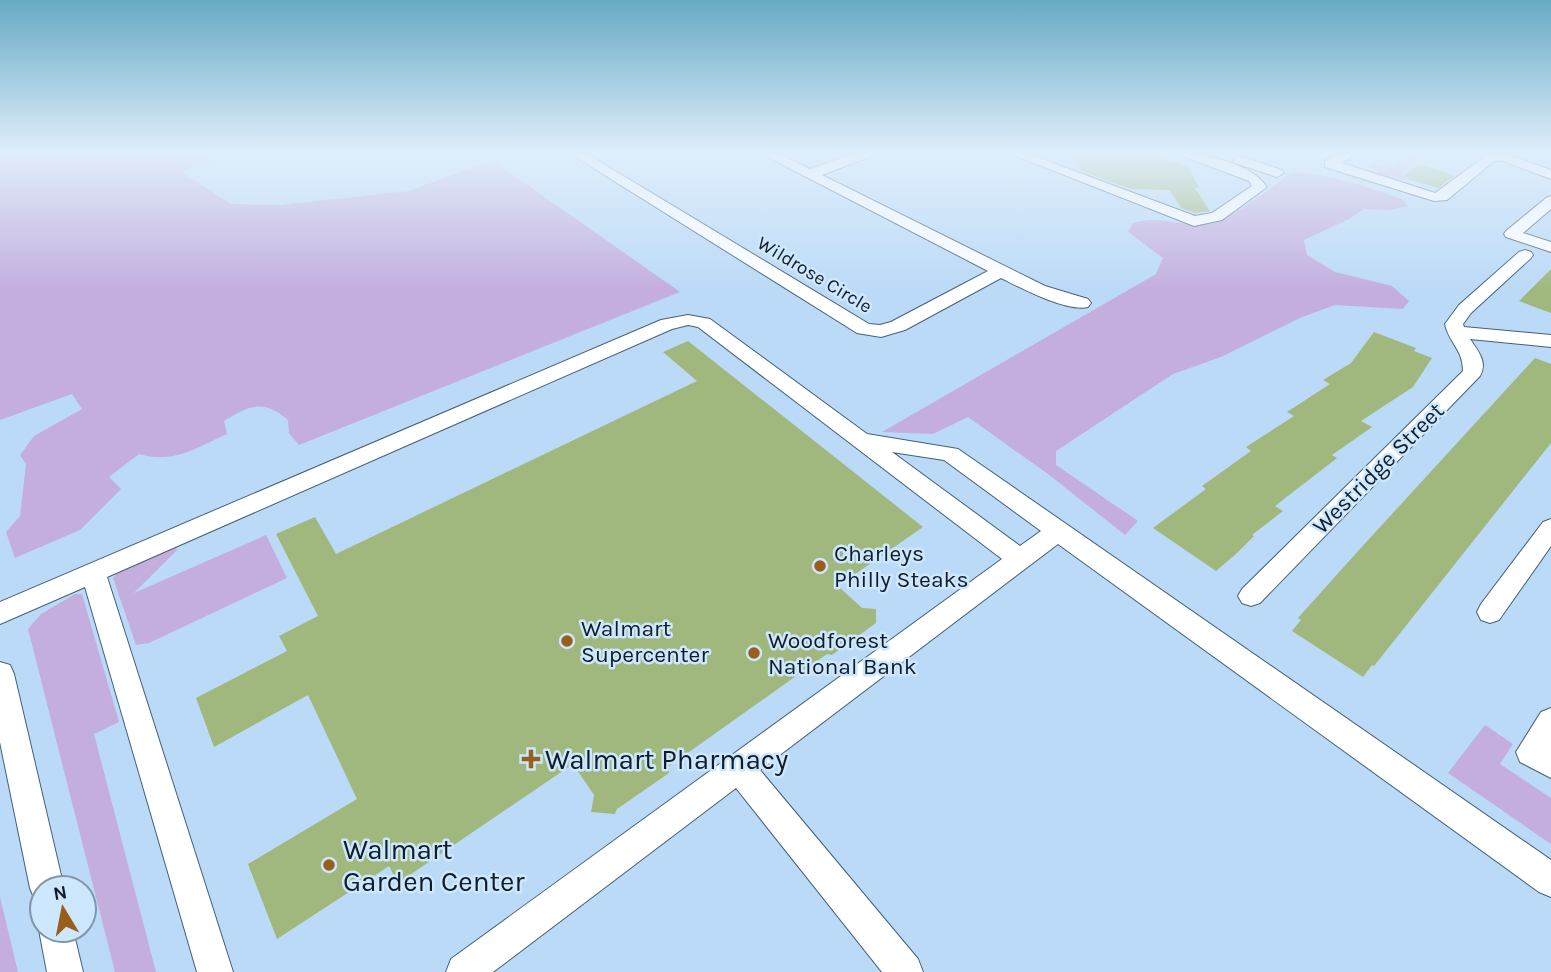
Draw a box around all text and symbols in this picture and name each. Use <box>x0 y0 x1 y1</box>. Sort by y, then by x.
street label: Wildrose Circle <box>753 232 876 318</box>
street label: Westridge Street <box>1307 397 1450 540</box>
place label: Charleys Philly Steaks <box>834 540 969 593</box>
marker: Charleys Philly Steaks <box>812 558 828 574</box>
place label: Walmart Supercenter <box>581 615 709 668</box>
place label: Woodforest National Bank <box>768 627 917 680</box>
marker: Walmart Supercenter <box>559 633 575 649</box>
marker: Woodforest National Bank <box>746 645 762 661</box>
place label: Walmart Pharmacy <box>545 743 788 776</box>
marker: Walmart Pharmacy <box>523 751 539 767</box>
place label: Walmart Garden Center <box>343 833 525 898</box>
marker: Walmart Garden Center <box>321 857 337 873</box>
north arrow <box>28 874 98 944</box>
text: N <box>52 881 69 905</box>

